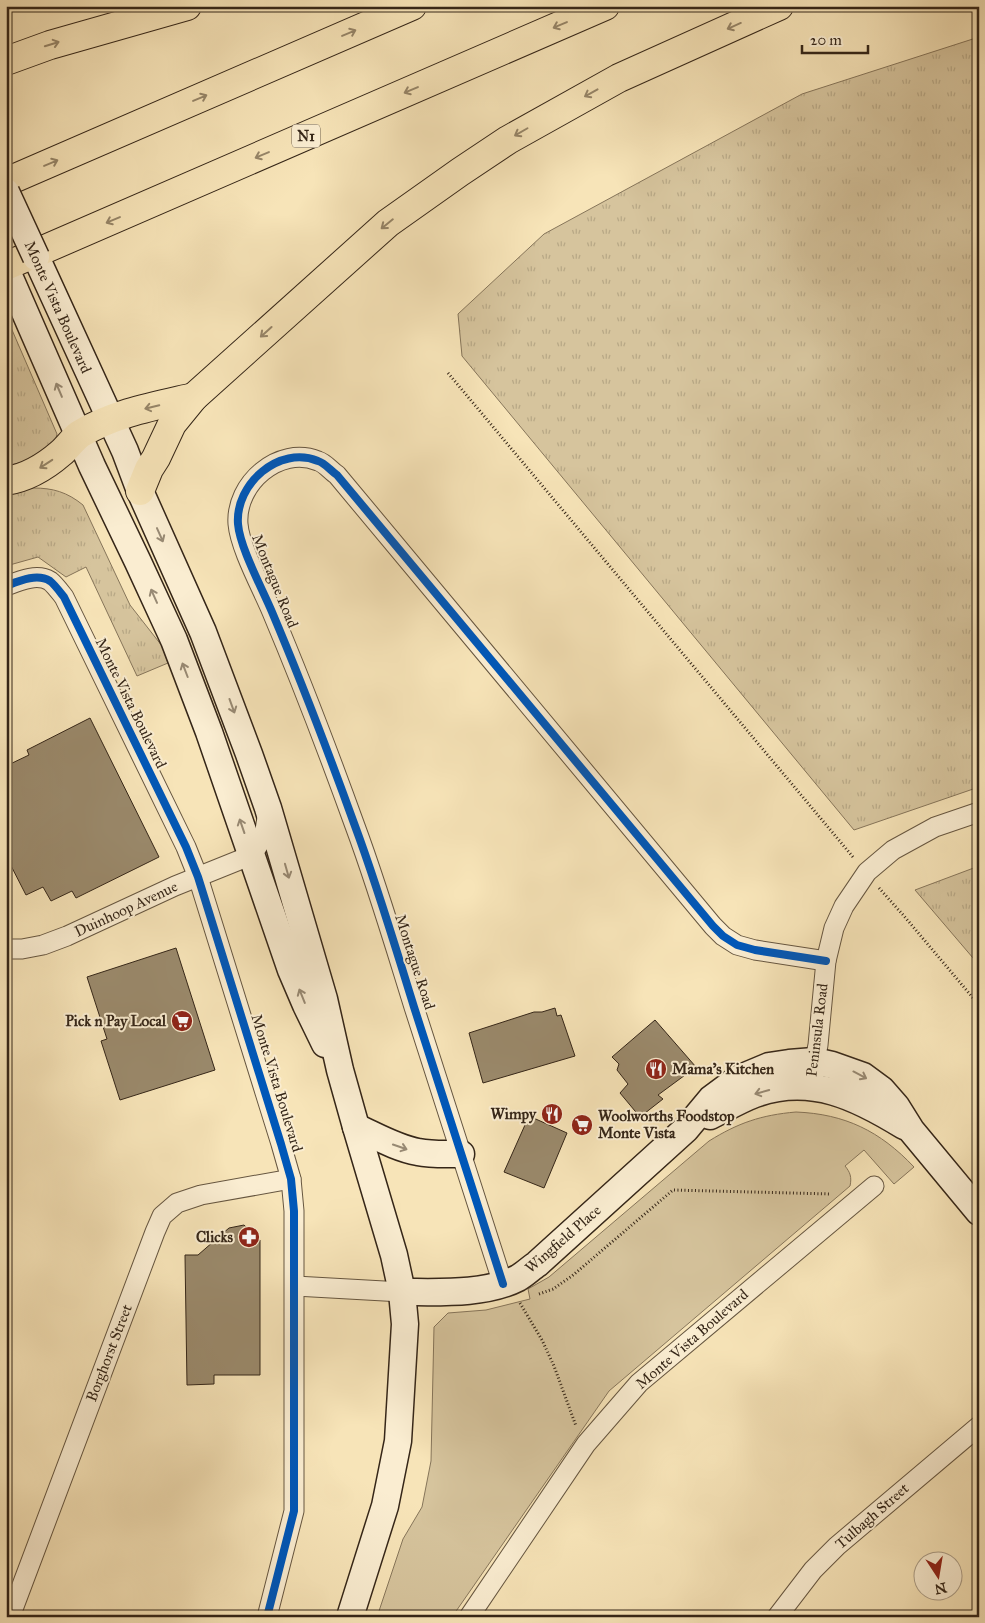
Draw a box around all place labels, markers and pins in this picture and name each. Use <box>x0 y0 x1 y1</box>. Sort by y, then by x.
supermarket icon: Pick n Pay Local <box>170 1009 194 1033</box>
place label: Pick n Pay Local <box>65 1012 167 1031</box>
restaurant icon: Mama's Kitchen <box>644 1057 668 1081</box>
place label: Mama's Kitchen <box>672 1060 775 1078</box>
restaurant icon: Wimpy <box>540 1102 564 1126</box>
place label: Wimpy <box>491 1105 537 1124</box>
place label: Woolworths Foodstop Monte Vista <box>598 1107 735 1142</box>
supermarket icon: Woolworths Foodstop Monte Vista <box>570 1113 594 1137</box>
pharmacy icon: Clicks <box>237 1225 261 1249</box>
place label: Clicks <box>196 1228 234 1246</box>

